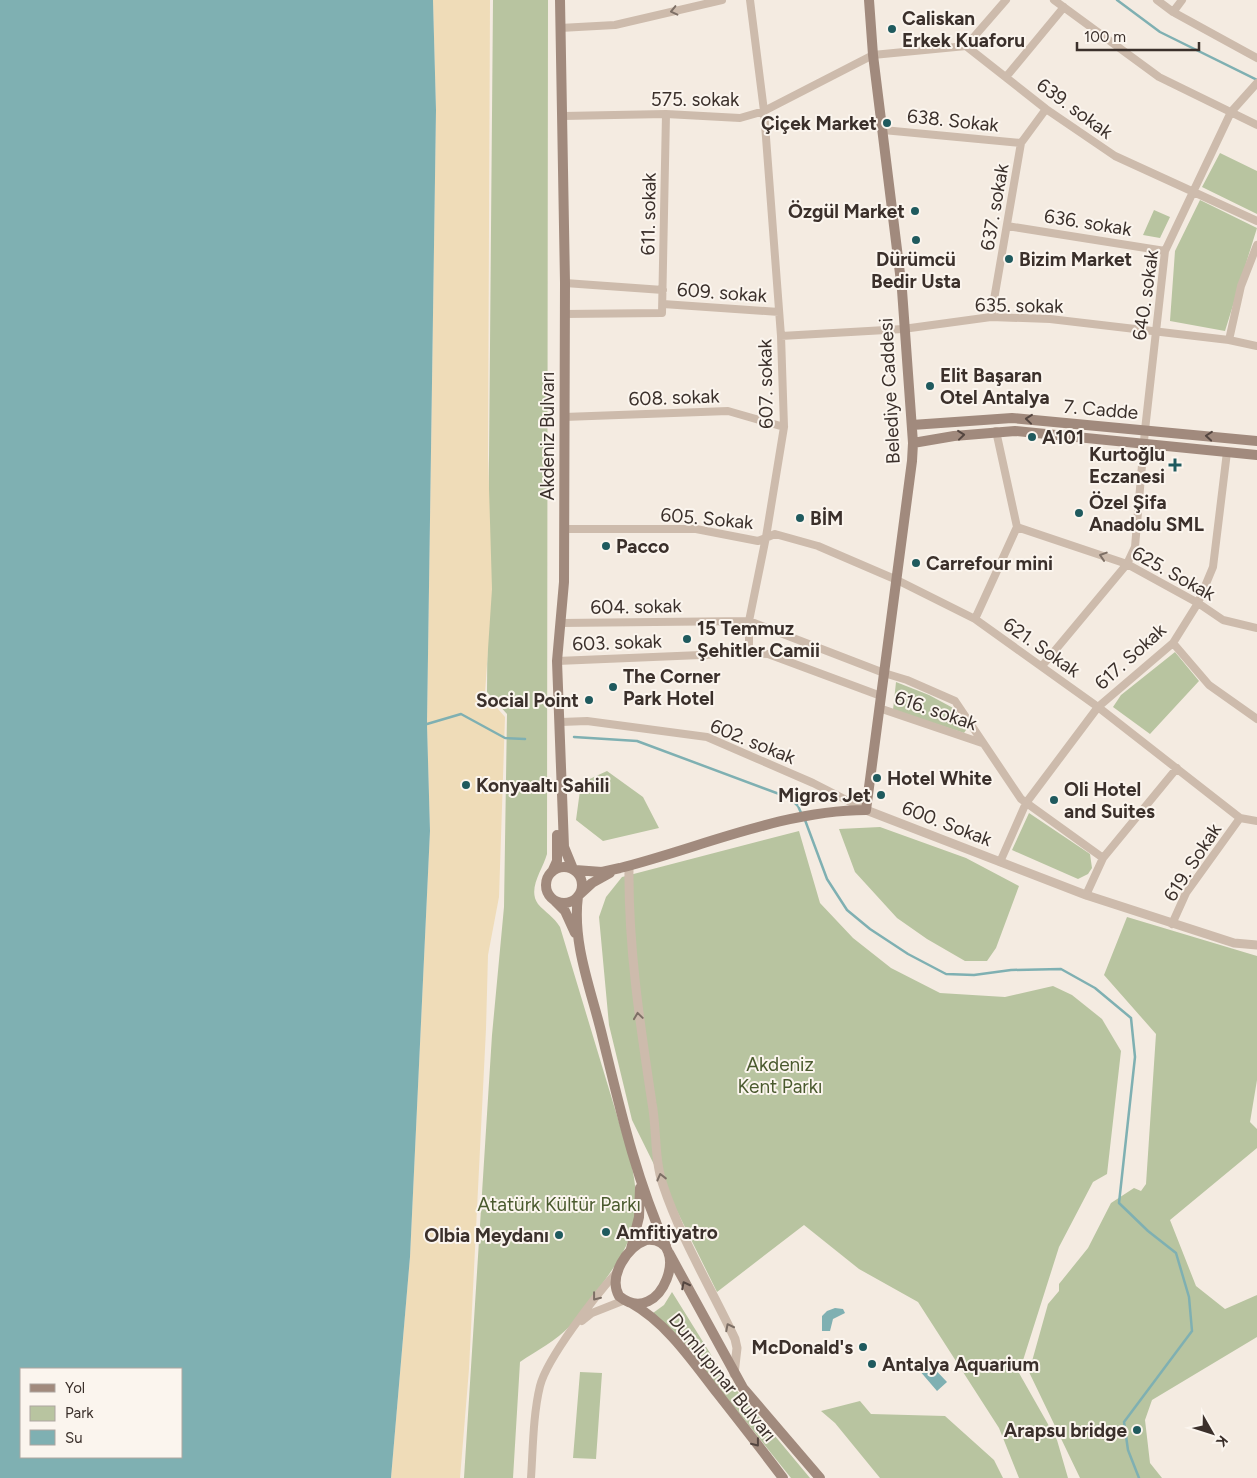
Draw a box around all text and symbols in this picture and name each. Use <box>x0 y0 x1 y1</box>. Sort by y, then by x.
one-way arrow <box>670 5 679 16</box>
place label: Caliskan Erkek Kuaforu <box>902 7 1025 52</box>
scale bar <box>1077 20 1200 52</box>
marker: Caliskan Erkek Kuaforu <box>886 23 898 35</box>
text: 100 m <box>1084 28 1126 46</box>
street label: 639. sokak <box>1032 73 1118 144</box>
street label: 575. sokak <box>651 88 740 111</box>
street label: 638. Sokak <box>906 104 1001 137</box>
place label: Çiçek Market <box>761 112 877 135</box>
marker: Çiçek Market <box>881 117 893 129</box>
street label: 637. sokak <box>976 161 1014 252</box>
street label: 611. sokak <box>636 172 661 256</box>
place label: Özgül Market <box>788 200 905 223</box>
street label: 636. sokak <box>1043 204 1134 241</box>
marker: Özgül Market <box>909 205 921 217</box>
marker: Dürümcü Bedir Usta <box>910 234 922 246</box>
place label: Dürümcü Bedir Usta <box>871 248 961 293</box>
place label: Bizim Market <box>1019 248 1133 271</box>
street label: 640. sokak <box>1128 248 1163 342</box>
marker: Bizim Market <box>1003 253 1015 265</box>
street label: 609. sokak <box>676 278 768 307</box>
street label: 635. sokak <box>975 293 1064 318</box>
street label: Belediye Caddesi <box>874 317 905 465</box>
street label: 607. sokak <box>753 338 778 429</box>
place label: Elit Başaran Otel Antalya <box>940 364 1050 409</box>
street label: Akdeniz Bulvarı <box>536 372 559 500</box>
marker: Elit Başaran Otel Antalya <box>924 380 936 392</box>
street label: 608. sokak <box>628 384 721 411</box>
street label: 7. Cadde <box>1063 395 1139 424</box>
one-way arrow <box>1025 414 1033 425</box>
place label: A101 <box>1042 426 1084 449</box>
one-way arrow <box>957 430 965 441</box>
one-way arrow <box>1204 430 1212 441</box>
marker: A101 <box>1026 431 1038 443</box>
place label: Kurtoğlu Eczanesi <box>1089 443 1165 488</box>
marker: Kurtoğlu Eczanesi <box>1169 459 1181 471</box>
place label: Özel Şifa Anadolu SML <box>1089 491 1204 536</box>
street label: 605. Sokak <box>660 503 755 534</box>
place label: BİM <box>810 507 843 530</box>
marker: Özel Şifa Anadolu SML <box>1073 507 1085 519</box>
marker: BİM <box>794 512 806 524</box>
place label: Pacco <box>616 535 669 558</box>
marker: Pacco <box>600 540 612 552</box>
street label: 625. Sokak <box>1128 541 1220 606</box>
place label: Carrefour mini <box>926 552 1053 575</box>
one-way arrow <box>1100 552 1108 562</box>
marker: Carrefour mini <box>910 557 922 569</box>
street label: 604. sokak <box>590 594 683 619</box>
street label: 621. Sokak <box>999 613 1085 683</box>
place label: 15 Temmuz Şehitler Camii <box>697 617 820 662</box>
street label: 617. Sokak <box>1090 618 1171 694</box>
street label: 603. sokak <box>572 629 663 656</box>
marker: 15 Temmuz Şehitler Camii <box>681 633 693 645</box>
place label: The Corner Park Hotel <box>623 665 721 710</box>
marker: The Corner Park Hotel <box>607 681 619 693</box>
street label: 616. sokak <box>892 686 981 736</box>
place label: Social Point <box>476 689 579 712</box>
marker: Social Point <box>583 694 595 706</box>
street label: 602. sokak <box>707 714 800 769</box>
place label: Hotel White <box>887 767 992 790</box>
marker: Hotel White <box>871 772 883 784</box>
place label: Konyaaltı Sahili <box>476 774 609 797</box>
place label: Oli Hotel and Suites <box>1064 778 1155 823</box>
marker: Konyaaltı Sahili <box>460 779 472 791</box>
place label: Migros Jet <box>778 784 871 807</box>
marker: Migros Jet <box>875 789 887 801</box>
marker: Oli Hotel and Suites <box>1048 794 1060 806</box>
street label: 600. Sokak <box>899 796 996 851</box>
street label: 619. Sokak <box>1159 818 1227 906</box>
one-way arrow <box>633 1012 644 1020</box>
park label: Akdeniz Kent Parkı <box>738 1053 822 1098</box>
one-way arrow <box>656 1172 667 1181</box>
park label: Atatürk Kültür Parkı <box>477 1193 641 1216</box>
place label: Amfitiyatro <box>616 1221 718 1244</box>
place label: Olbia Meydanı <box>424 1224 549 1247</box>
marker: Amfitiyatro <box>600 1226 612 1238</box>
marker: Olbia Meydanı <box>553 1229 565 1241</box>
one-way arrow <box>681 1281 691 1290</box>
one-way arrow <box>593 1291 601 1300</box>
street label: Dumlupınar Bulvarı <box>664 1309 781 1446</box>
one-way arrow <box>725 1323 735 1332</box>
place label: McDonald's <box>752 1336 853 1359</box>
marker: McDonald's <box>857 1341 869 1353</box>
place label: Antalya Aquarium <box>882 1353 1039 1376</box>
marker: Antalya Aquarium <box>866 1358 878 1370</box>
legend <box>20 1368 182 1458</box>
text: Yol <box>65 1379 85 1397</box>
text: Park <box>65 1404 94 1422</box>
north arrow <box>1187 1408 1237 1458</box>
place label: Arapsu bridge <box>1004 1419 1127 1442</box>
marker: Arapsu bridge <box>1131 1424 1143 1436</box>
text: Su <box>65 1429 83 1447</box>
text: K <box>1212 1432 1231 1450</box>
one-way arrow <box>751 1437 759 1446</box>

